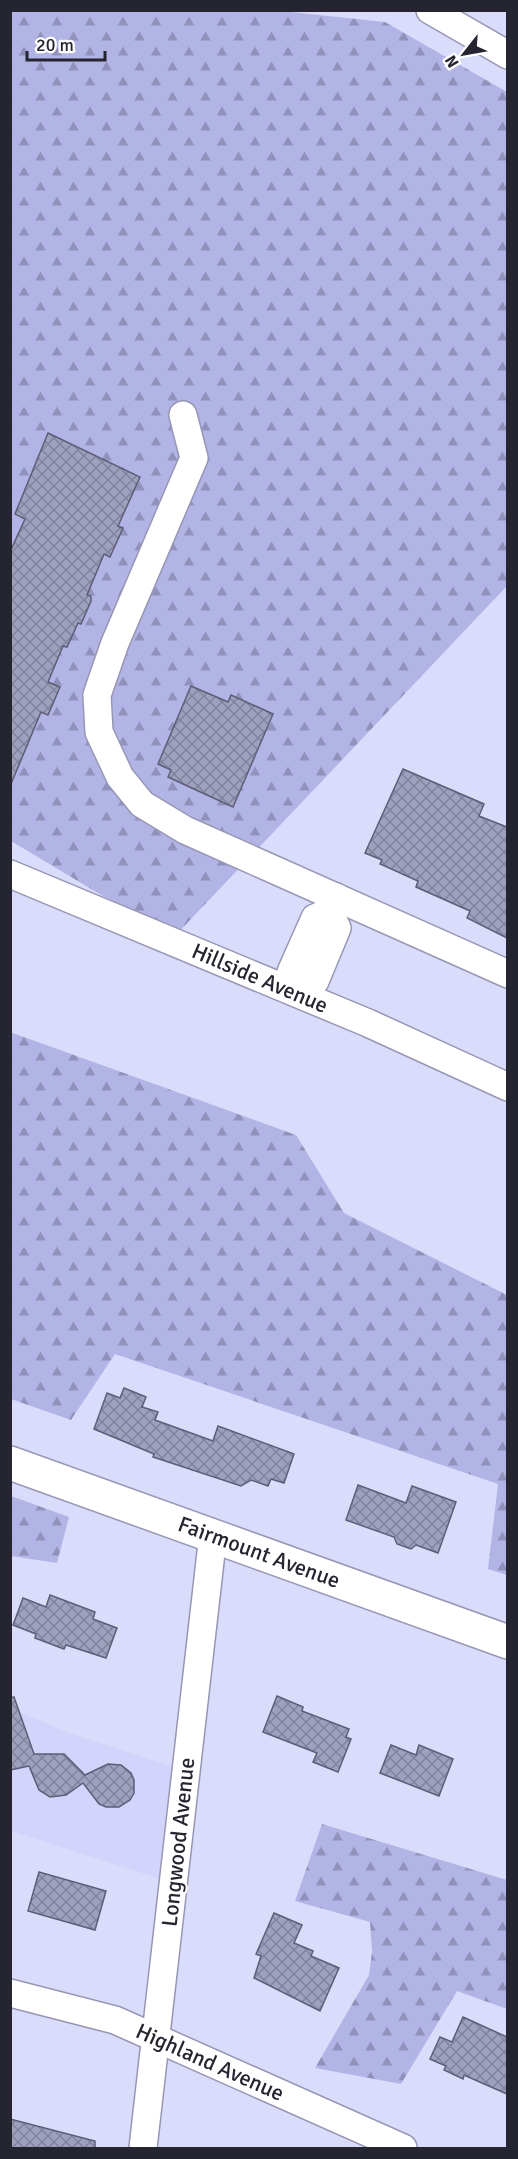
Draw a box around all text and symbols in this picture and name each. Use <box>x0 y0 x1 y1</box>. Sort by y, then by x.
scale bar <box>27 24 105 62</box>
north arrow <box>434 24 494 84</box>
text: 20 m <box>36 34 74 56</box>
text: N <box>441 51 463 71</box>
street label: Hillside Avenue <box>188 937 332 1019</box>
street label: Fairmount Avenue <box>174 1510 344 1594</box>
street label: Longwood Avenue <box>156 1756 200 1928</box>
street label: Highland Avenue <box>132 2017 288 2107</box>

